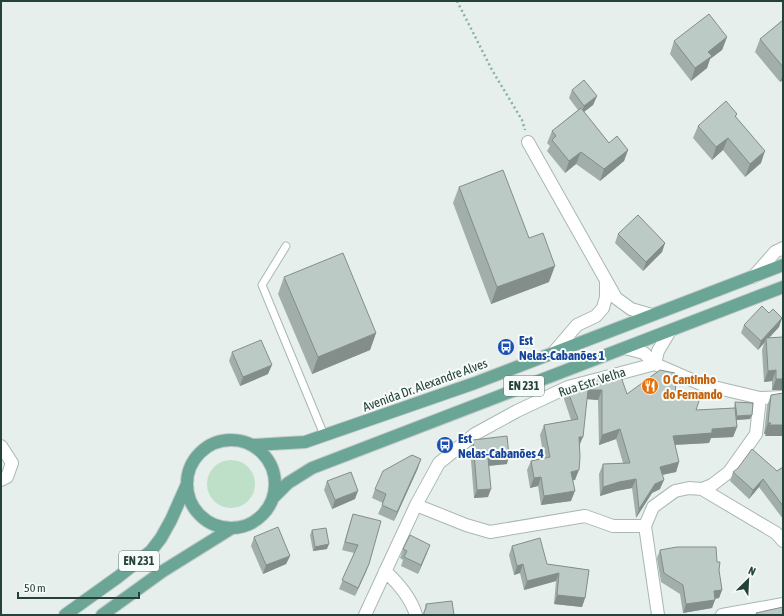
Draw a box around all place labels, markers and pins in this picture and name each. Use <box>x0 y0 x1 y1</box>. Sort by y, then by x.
place label: Est Nelas-Cabanões 1 <box>519 333 605 363</box>
bus stop icon: Est Nelas-Cabanões 1 <box>496 337 516 357</box>
place label: O Cantinho do Fernando <box>663 372 723 402</box>
restaurant icon: O Cantinho do Fernando <box>640 376 660 396</box>
place label: Est Nelas-Cabanões 4 <box>458 431 544 461</box>
bus stop icon: Est Nelas-Cabanões 4 <box>435 435 455 455</box>

